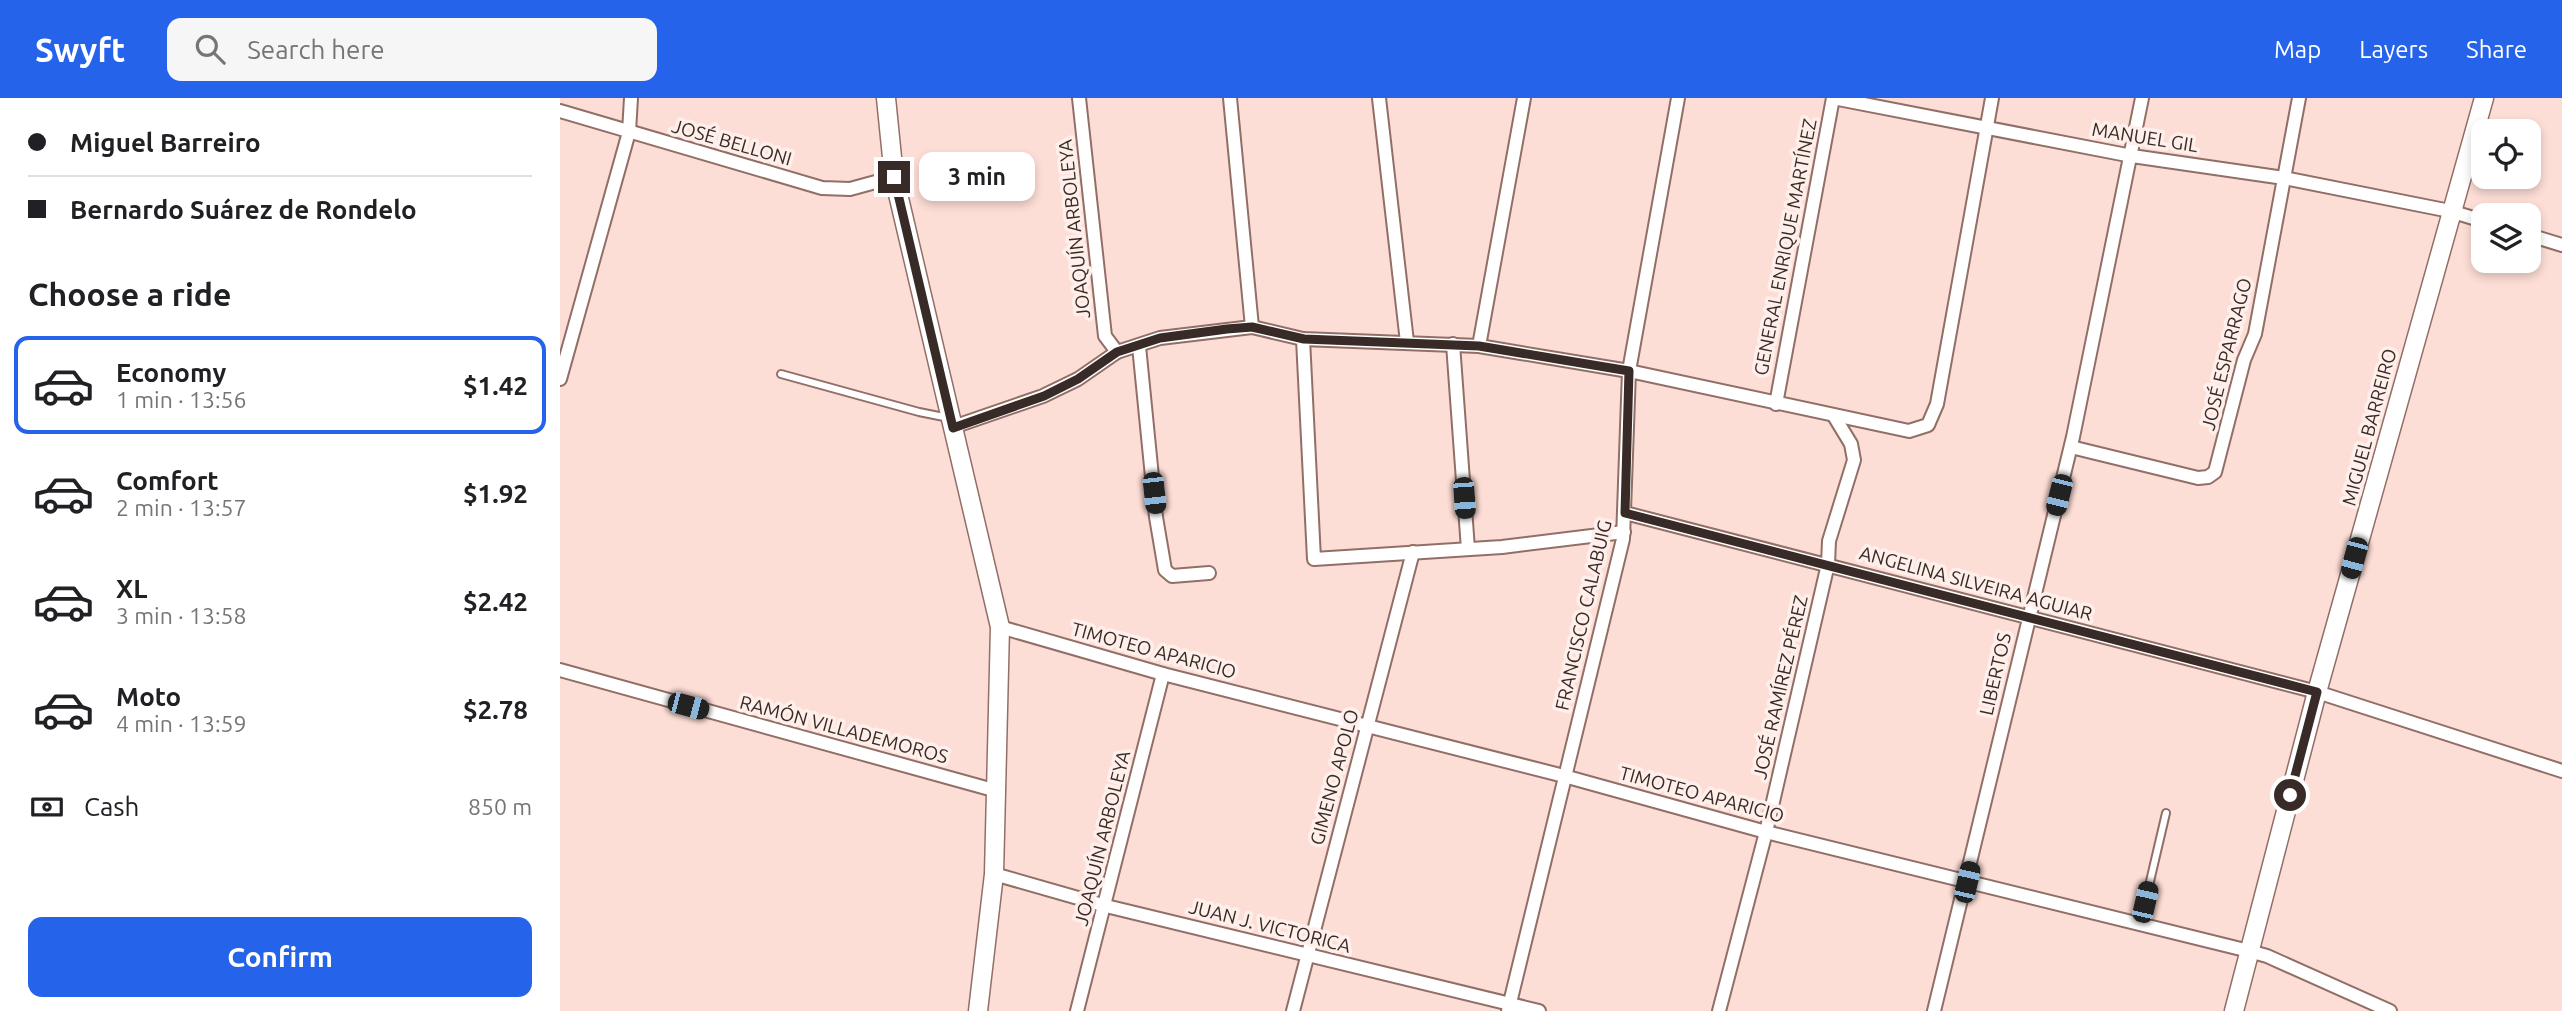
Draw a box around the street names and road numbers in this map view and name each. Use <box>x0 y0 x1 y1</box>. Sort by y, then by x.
street label: JOSÉ BELLONI <box>670 114 794 170</box>
street label: GENERAL ENRIQUE MARTÍNEZ <box>1749 117 1821 377</box>
street label: MANUEL GIL <box>2090 118 2200 156</box>
street label: JOAQUÍN ARBOLEYA <box>1054 138 1094 320</box>
street label: JOSÉ ESPARRAGO <box>2196 275 2256 433</box>
street label: MIGUEL BARREIRO <box>2337 346 2401 508</box>
street label: FRANCISCO CALABUIG <box>1550 518 1616 712</box>
street label: ANGELINA SILVEIRA AGUIAR <box>1857 541 2095 625</box>
street label: JOSÉ RAMÍREZ PÉREZ <box>1748 593 1812 781</box>
street label: TIMOTEO APARICIO <box>1069 617 1239 683</box>
street label: LIBERTOS <box>1975 631 2015 717</box>
street label: RAMÓN VILLADEMOROS <box>737 691 951 767</box>
street label: GIMENO APOLO <box>1305 707 1363 847</box>
street label: JOAQUÍN ARBOLEYA <box>1070 747 1135 928</box>
street label: TIMOTEO APARICIO <box>1617 761 1787 827</box>
street label: JUAN J. VICTORICA <box>1187 895 1354 957</box>

